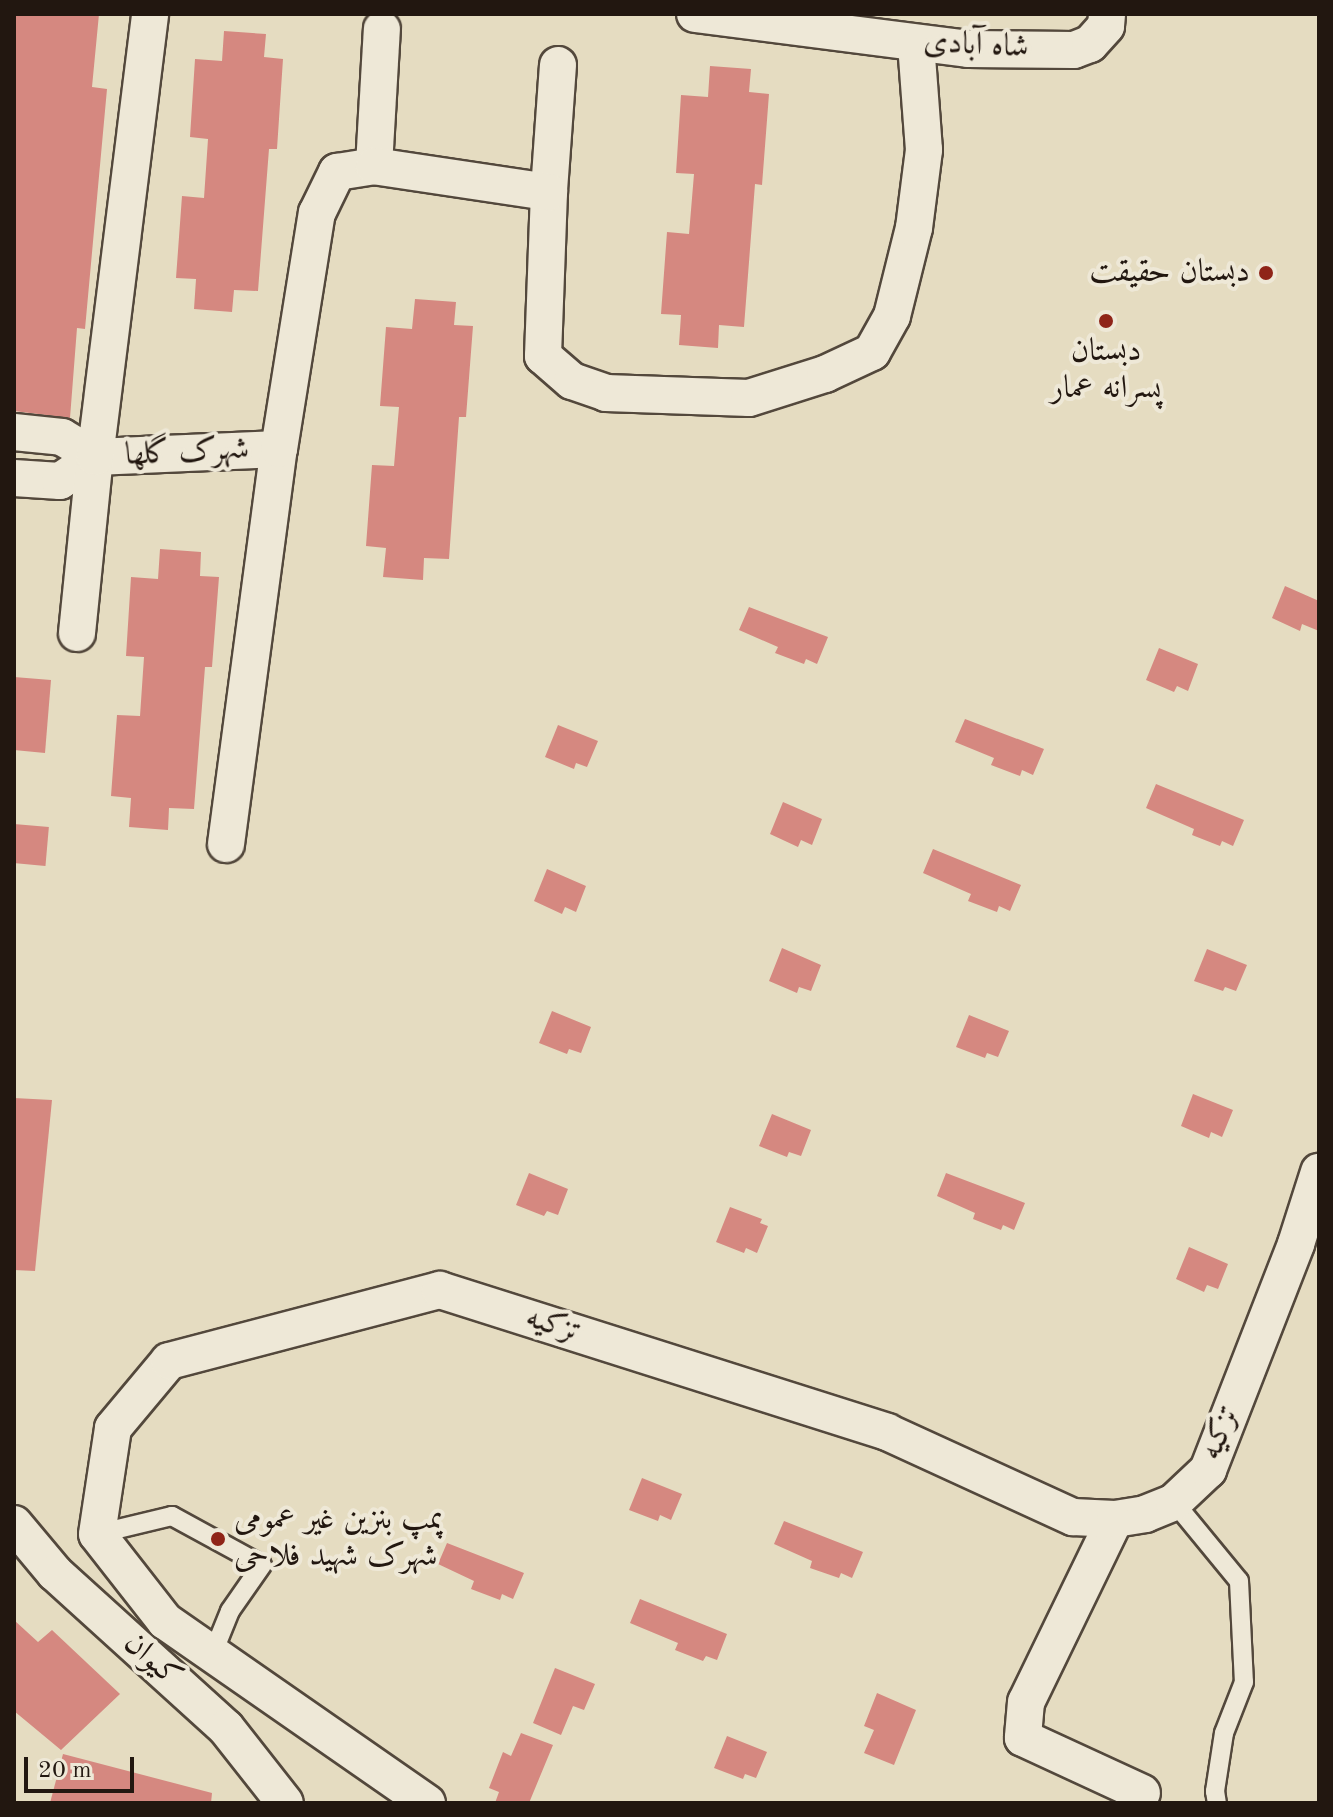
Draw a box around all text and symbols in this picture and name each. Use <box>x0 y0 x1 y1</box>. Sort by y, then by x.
street label: شاه آبادی <box>922 24 1030 68</box>
place label: دبستان حقیقت <box>1089 254 1250 292</box>
marker: دبستان حقیقت <box>1257 264 1275 282</box>
marker: دبستان پسرانه عمار <box>1097 312 1115 330</box>
place label: دبستان پسرانه عمار <box>1051 334 1161 409</box>
street label: شهرک گلها <box>124 431 250 475</box>
street label: تزکیه <box>521 1299 585 1353</box>
street label: تزکیه <box>1192 1400 1250 1466</box>
place label: پمپ بنزین غیر عمومی شهرک شهید فلاحی <box>234 1502 443 1577</box>
marker: پمپ بنزین غیر عمومی شهرک شهید فلاحی <box>209 1530 227 1548</box>
street label: کیوان <box>115 1625 189 1697</box>
scale bar <box>28 1741 138 1791</box>
text: 20 m <box>38 1759 92 1783</box>

